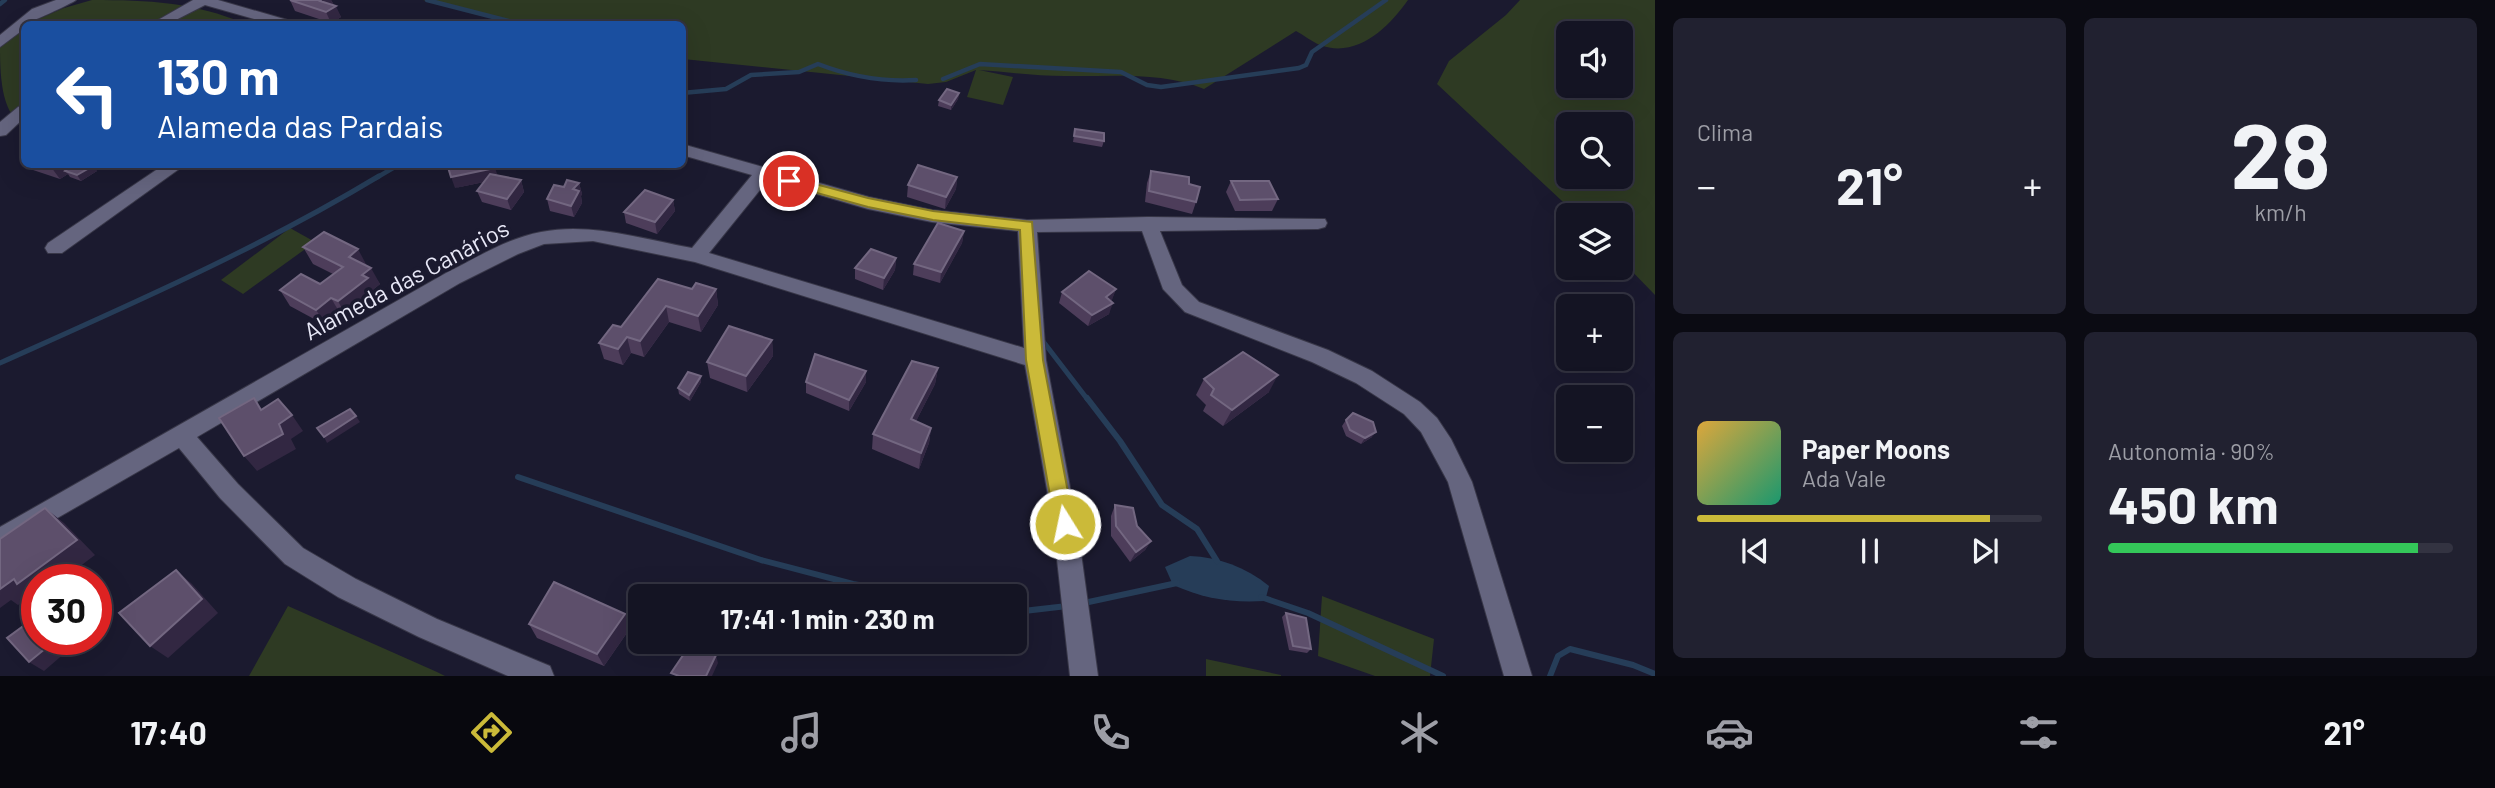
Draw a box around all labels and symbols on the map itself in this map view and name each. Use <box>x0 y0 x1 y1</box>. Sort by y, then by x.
pin <box>759 151 819 211</box>
street label: Alameda das Canários <box>299 213 513 345</box>
position arrow <box>1028 487 1102 561</box>
speed limit sign: 30 <box>21 564 112 655</box>

